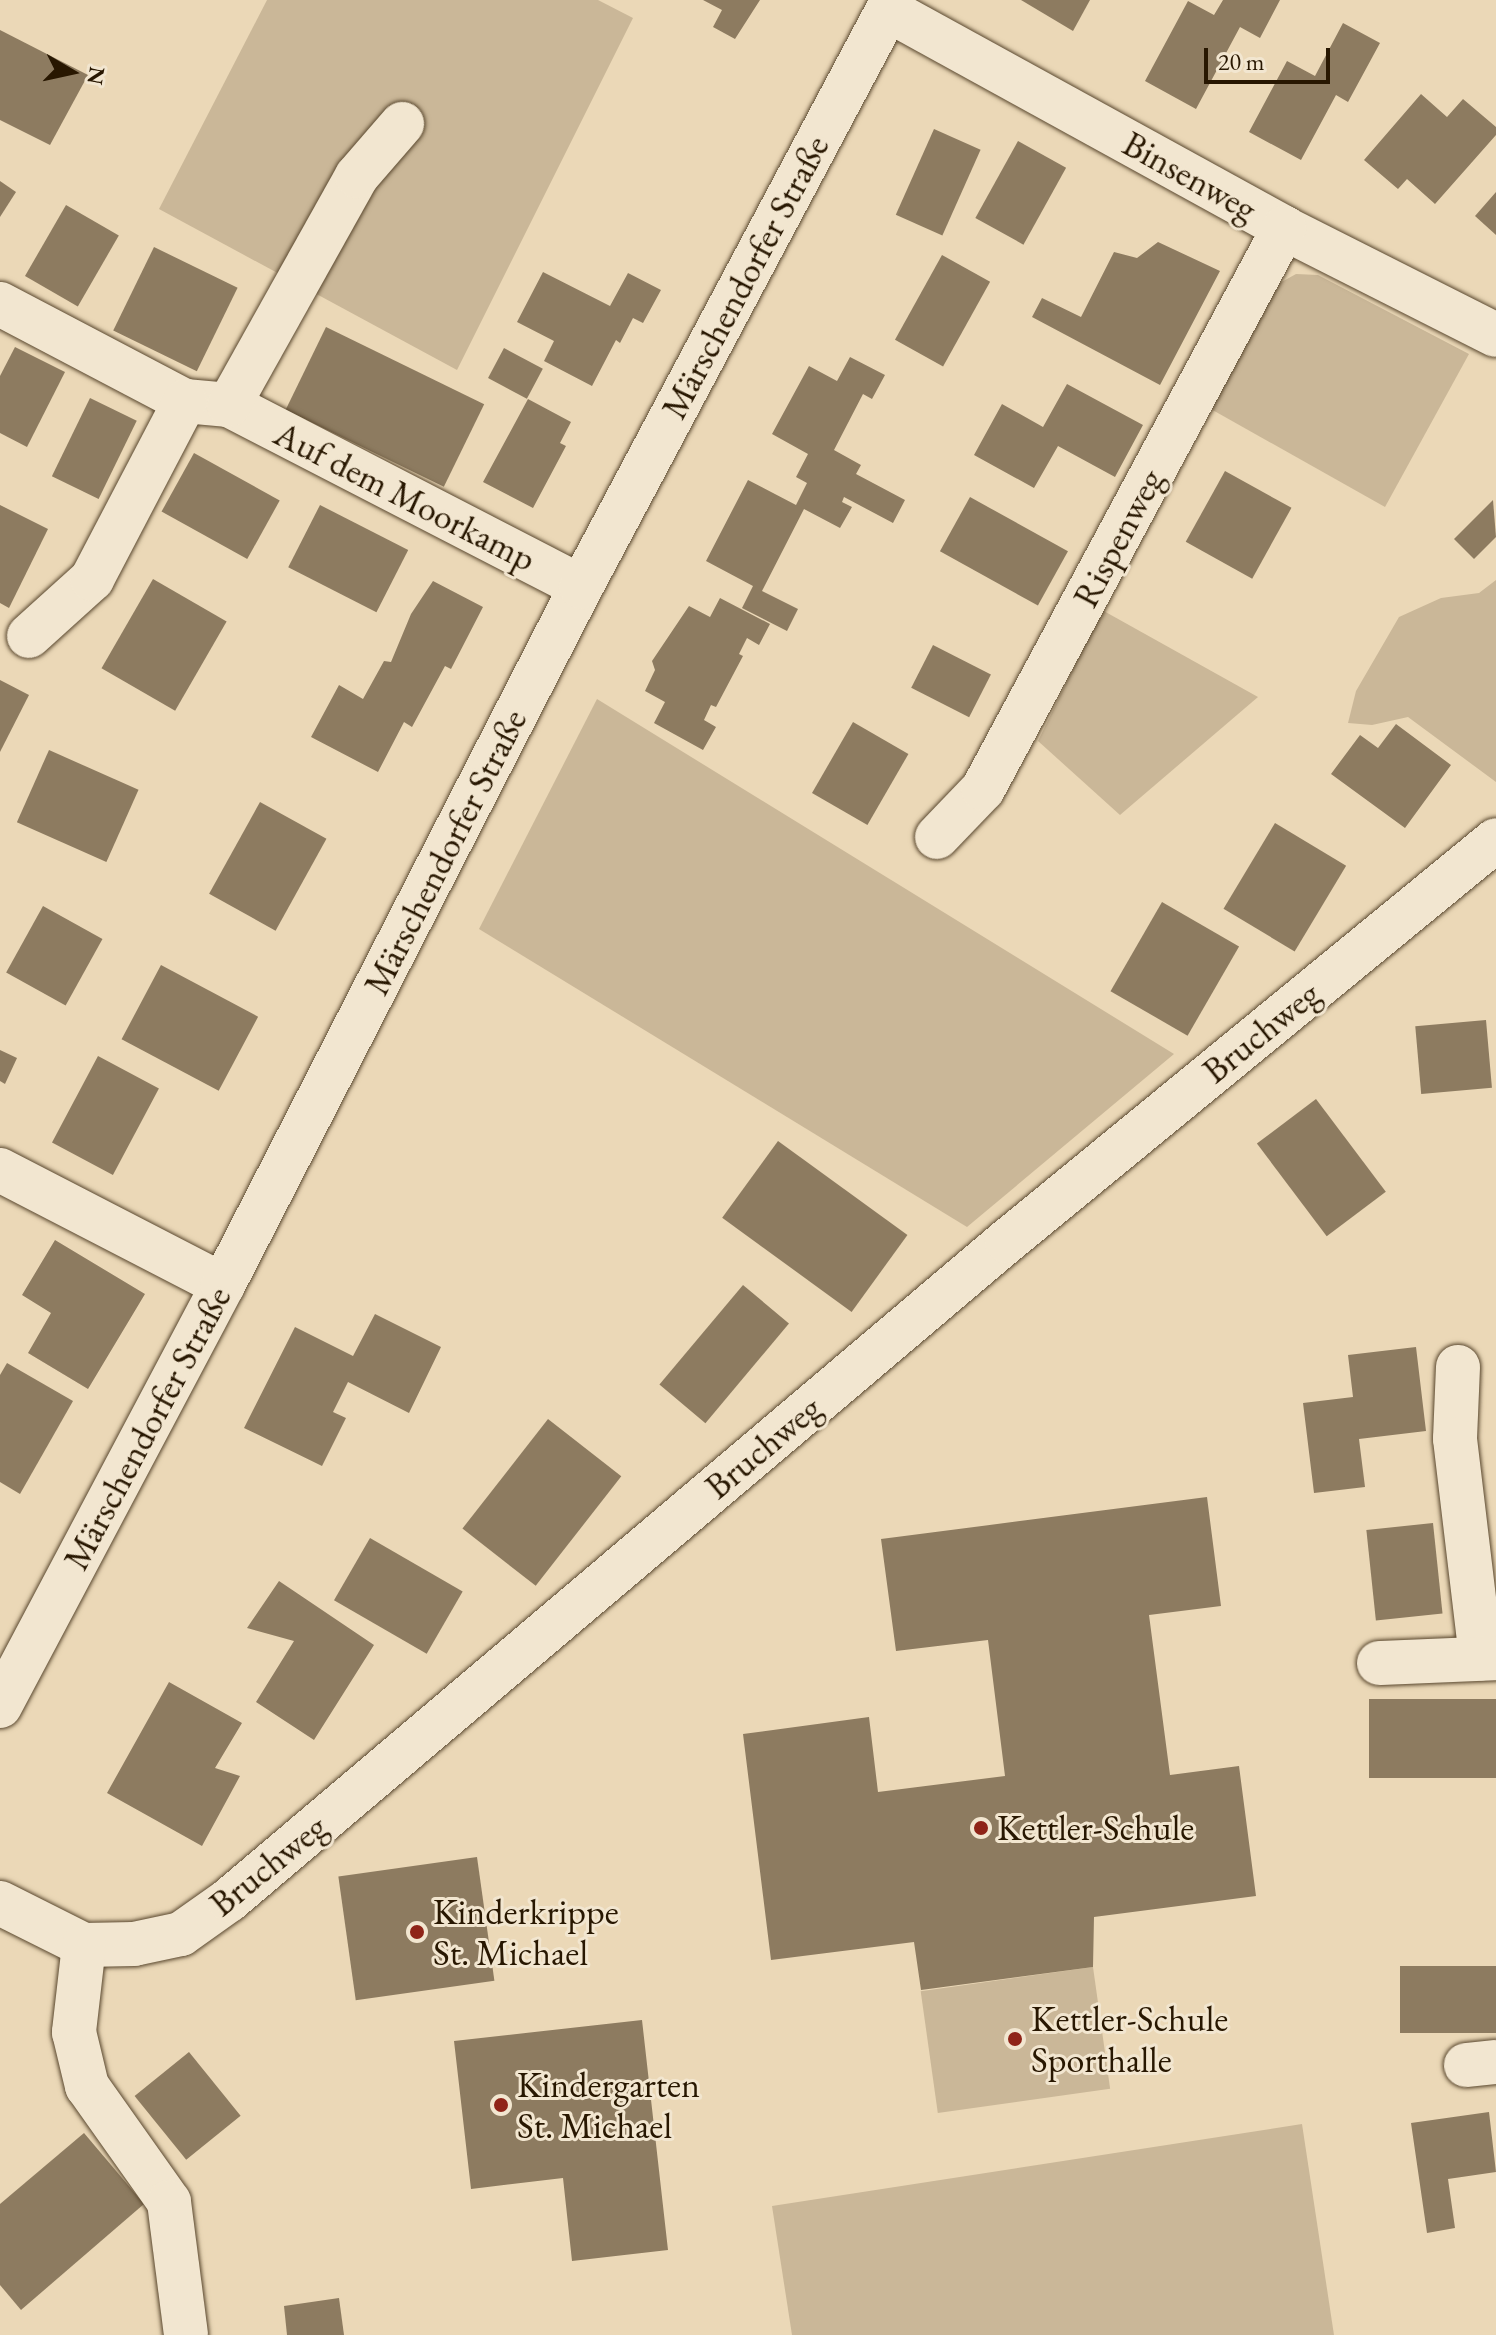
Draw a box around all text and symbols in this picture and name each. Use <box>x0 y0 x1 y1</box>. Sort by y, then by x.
north arrow <box>32 32 112 112</box>
scale bar <box>1208 32 1334 82</box>
text: 20 m <box>1218 46 1265 77</box>
text: N <box>80 65 112 87</box>
street label: Binsenweg <box>1116 122 1264 230</box>
street label: Märschendorfer Straße <box>652 128 838 426</box>
street label: Auf dem Moorkamp <box>267 412 543 580</box>
street label: Rispenweg <box>1064 461 1172 615</box>
street label: Märschendorfer Straße <box>354 702 536 1002</box>
street label: Bruchweg <box>1194 972 1328 1092</box>
street label: Märschendorfer Straße <box>54 1279 240 1577</box>
street label: Bruchweg <box>696 1386 830 1508</box>
street label: Bruchweg <box>201 1805 335 1925</box>
place label: Kettler-Schule <box>997 1806 1194 1850</box>
marker: Kettler-Schule <box>972 1819 990 1837</box>
place label: Kinderkrippe St. Michael <box>433 1889 619 1974</box>
marker: Kinderkrippe St. Michael <box>408 1923 426 1941</box>
place label: Kettler-Schule Sporthalle <box>1031 1996 1228 2081</box>
marker: Kettler-Schule Sporthalle <box>1006 2030 1024 2048</box>
place label: Kindergarten St. Michael <box>517 2062 700 2147</box>
marker: Kindergarten St. Michael <box>492 2096 510 2114</box>

